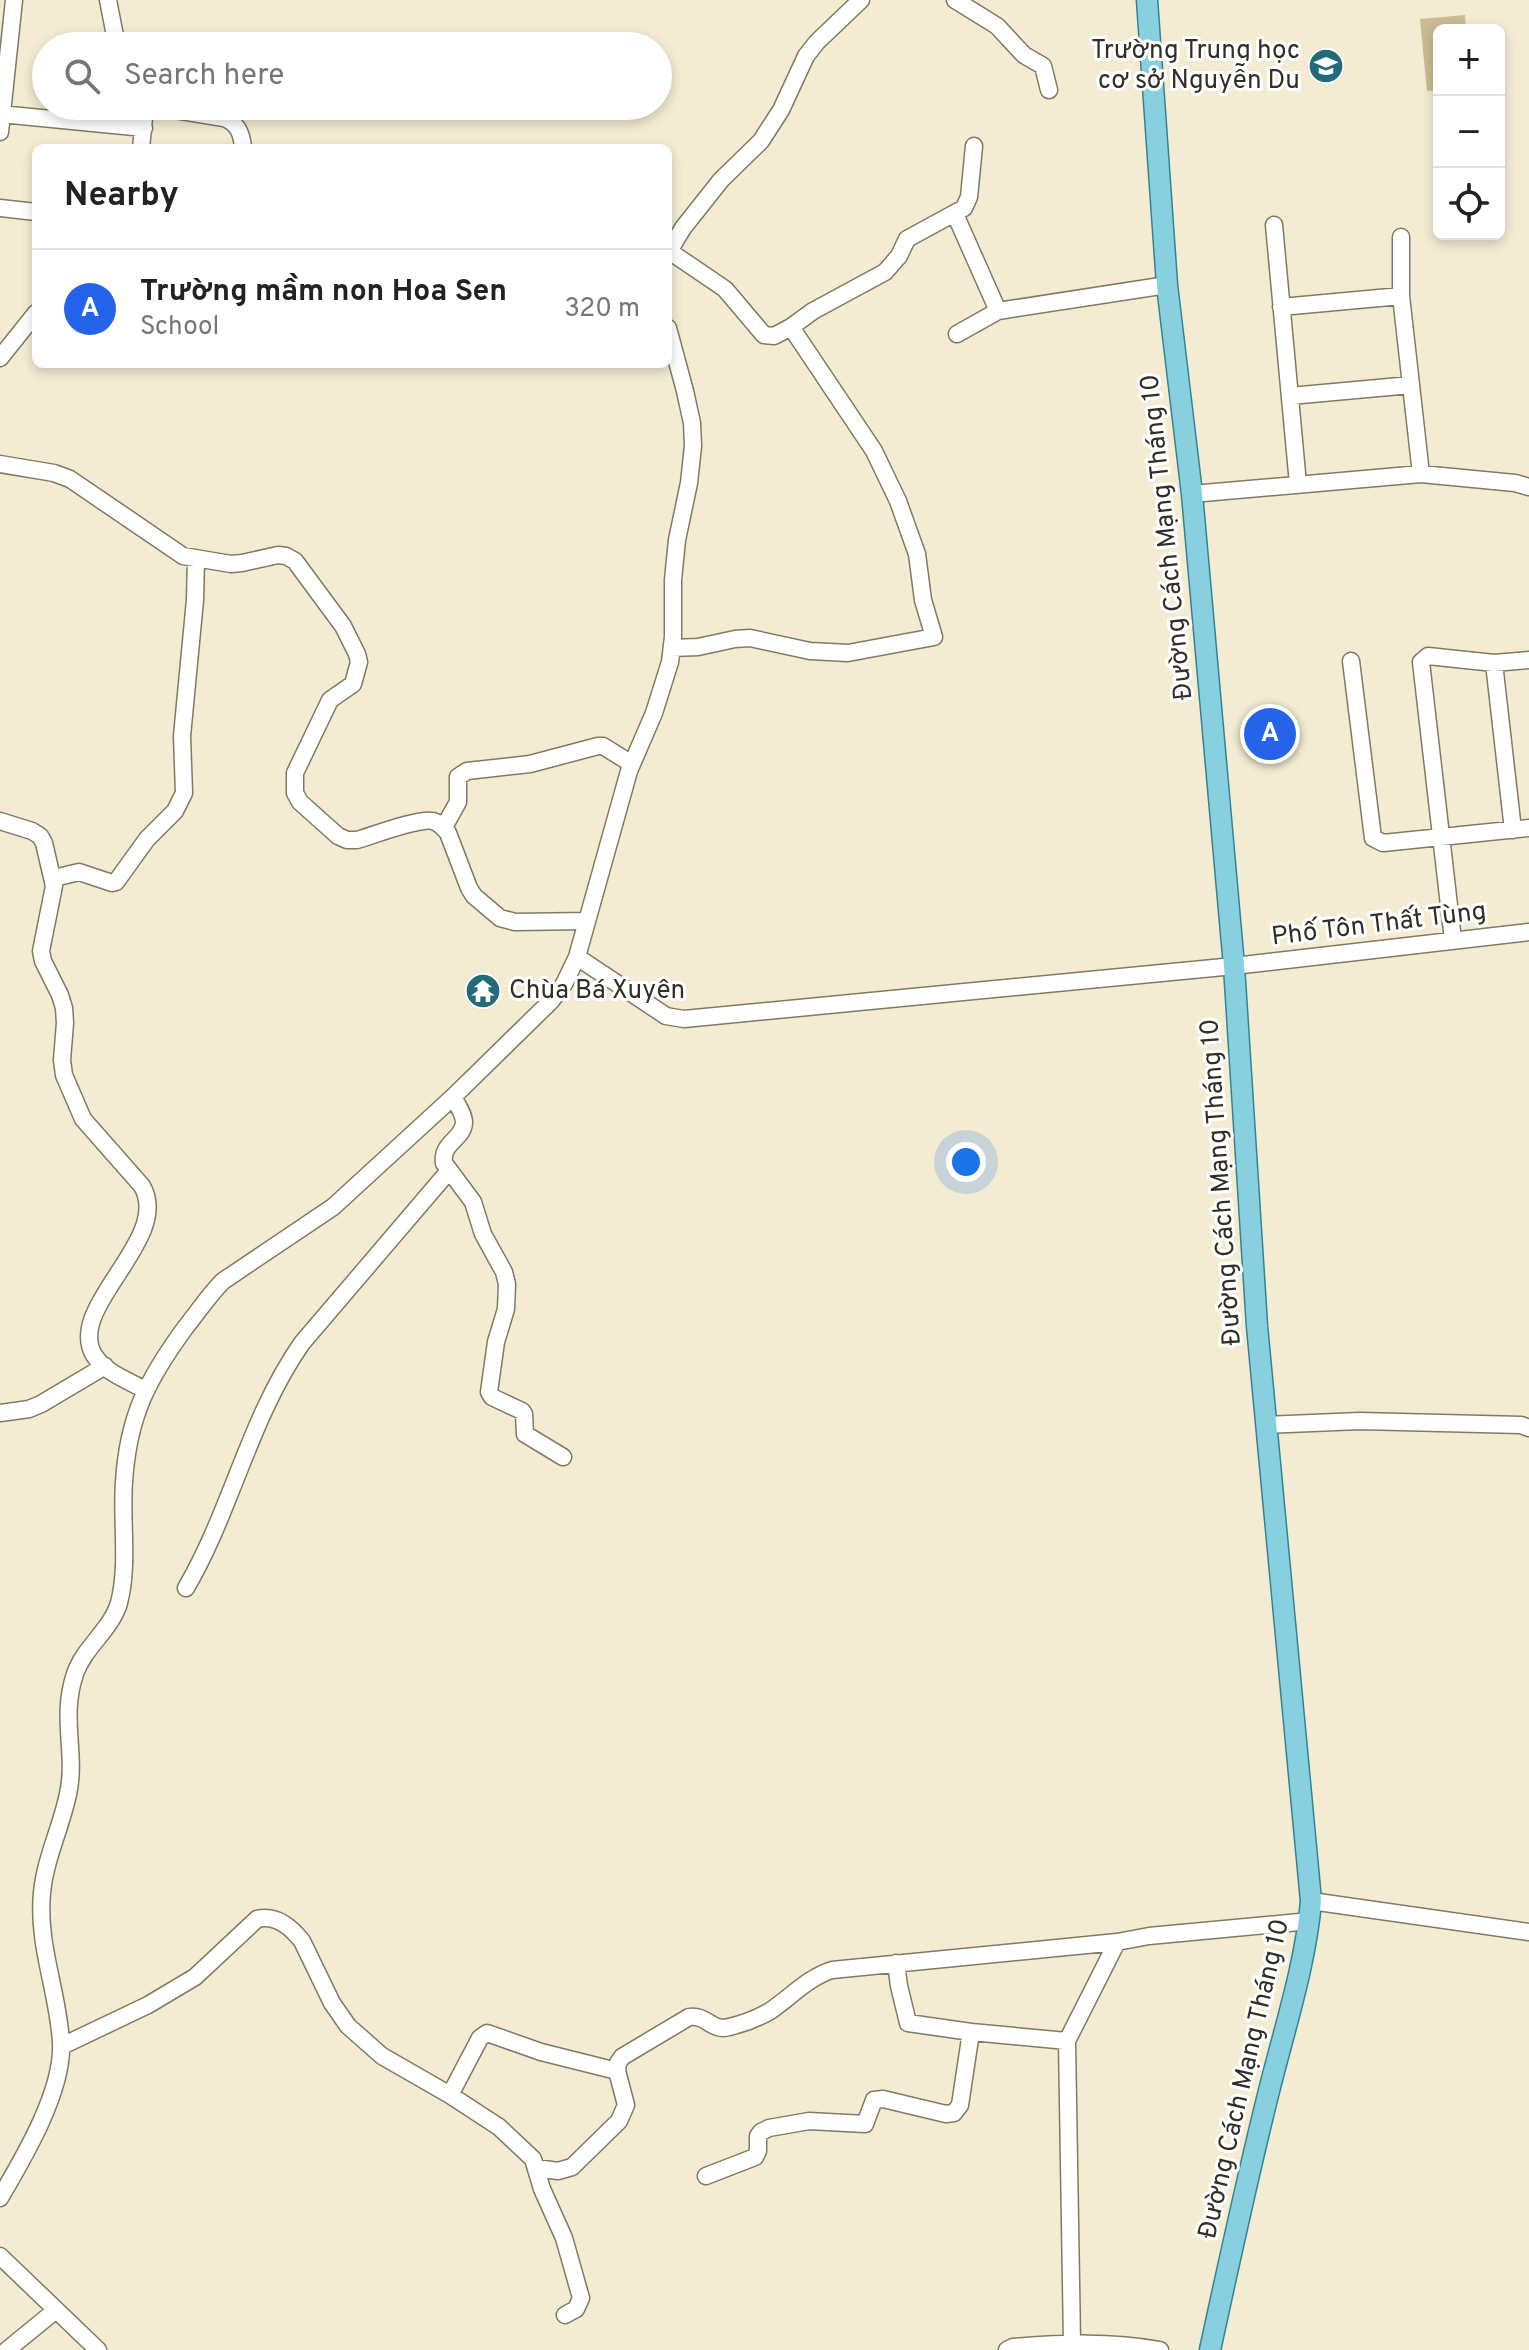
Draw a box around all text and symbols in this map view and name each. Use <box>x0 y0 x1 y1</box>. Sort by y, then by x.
map controls <box>1433 24 1505 240</box>
button: + <box>1433 24 1505 96</box>
search box <box>32 32 672 120</box>
place label: Trường Trung học cơ sở Nguyễn Du <box>1091 35 1300 98</box>
school or university icon: Trường Trung học cơ sở Nguyễn Du <box>1307 47 1345 85</box>
icon: search <box>60 54 104 98</box>
text: Search here <box>124 58 284 95</box>
button: − <box>1433 96 1505 168</box>
button: locate <box>1433 168 1505 240</box>
text: Nearby <box>64 175 179 218</box>
text: Trường mầm non Hoa Sen <box>140 274 507 311</box>
text: A <box>81 293 99 326</box>
text: 320 m <box>564 293 640 326</box>
text: School <box>140 311 219 344</box>
street label: Đường Cách Mạng Tháng 10 <box>1134 372 1202 702</box>
pin: A <box>1244 704 1296 764</box>
street label: Phố Tôn Thất Tùng <box>1270 894 1488 955</box>
temple icon: Chùa Bá Xuyên <box>464 972 502 1010</box>
place label: Chùa Bá Xuyên <box>509 975 685 1008</box>
street label: Đường Cách Mạng Tháng 10 <box>1194 1017 1250 1347</box>
your location <box>946 1142 986 1182</box>
street label: Đường Cách Mạng Tháng 10 <box>1192 1916 1298 2242</box>

